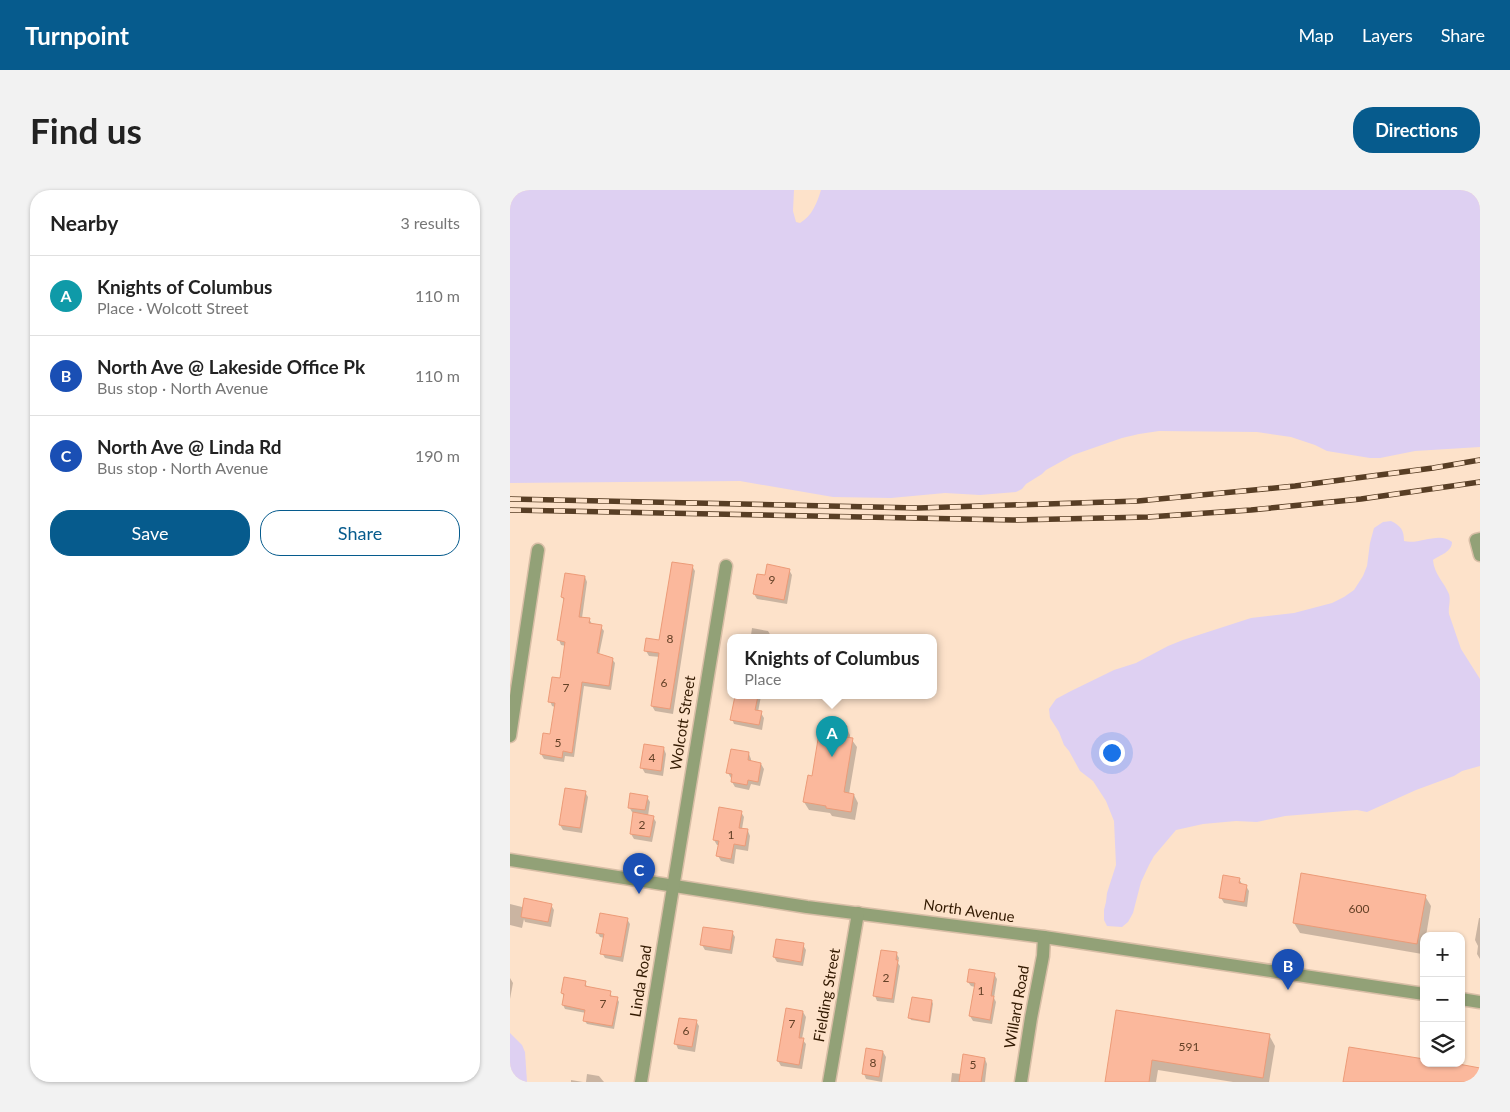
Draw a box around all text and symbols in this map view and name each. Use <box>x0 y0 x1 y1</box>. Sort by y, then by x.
text: Turnpoint <box>25 21 129 50</box>
text: Map <box>1298 24 1334 46</box>
text: Layers <box>1362 24 1413 46</box>
text: Share <box>1441 24 1485 46</box>
button: Directions <box>1353 107 1480 153</box>
text: Find us <box>30 109 142 151</box>
text: Nearby <box>50 210 118 235</box>
text: 3 results <box>400 213 460 232</box>
text: Knights of Columbus <box>97 275 272 298</box>
text: A <box>60 286 72 305</box>
text: 110 m <box>415 286 460 305</box>
text: Place · Wolcott Street <box>97 298 248 317</box>
text: North Ave @ Lakeside Office Pk <box>97 355 365 378</box>
text: B <box>61 366 71 385</box>
text: 110 m <box>415 366 460 385</box>
text: Bus stop · North Avenue <box>97 378 268 397</box>
text: North Ave @ Linda Rd <box>97 435 282 458</box>
text: C <box>61 446 71 465</box>
text: 190 m <box>415 446 460 465</box>
text: Bus stop · North Avenue <box>97 458 268 477</box>
button: Save <box>50 510 250 556</box>
button: Share <box>260 510 460 556</box>
house number: 9 <box>769 572 776 587</box>
house number: 8 <box>667 631 674 646</box>
popup <box>727 634 937 699</box>
text: Knights of Columbus <box>744 646 920 669</box>
text: Place <box>744 669 782 688</box>
street label: Wolcott Street <box>666 674 698 772</box>
house number: 6 <box>661 675 668 690</box>
house number: 7 <box>563 680 570 695</box>
pin: A <box>816 716 848 757</box>
house number: 5 <box>555 735 562 750</box>
your location <box>1099 740 1125 766</box>
house number: 4 <box>649 750 656 765</box>
house number: 2 <box>639 817 646 832</box>
house number: 1 <box>728 827 735 842</box>
pin: C <box>623 853 655 894</box>
street label: North Avenue <box>922 895 1016 925</box>
house number: 600 <box>1349 901 1369 916</box>
map controls <box>1420 932 1465 1067</box>
button: + <box>1420 932 1465 977</box>
street label: Linda Road <box>625 944 655 1018</box>
street label: Fielding Street <box>809 946 843 1043</box>
pin: B <box>1272 949 1304 990</box>
street label: Willard Road <box>1000 964 1032 1050</box>
house number: 2 <box>883 970 890 985</box>
button: − <box>1420 977 1465 1022</box>
house number: 1 <box>978 983 985 998</box>
house number: 7 <box>600 996 607 1011</box>
house number: 7 <box>789 1016 796 1031</box>
button: layers <box>1420 1022 1465 1067</box>
house number: 6 <box>683 1023 690 1038</box>
house number: 591 <box>1179 1039 1199 1054</box>
house number: 8 <box>870 1055 877 1070</box>
house number: 5 <box>970 1057 977 1072</box>

